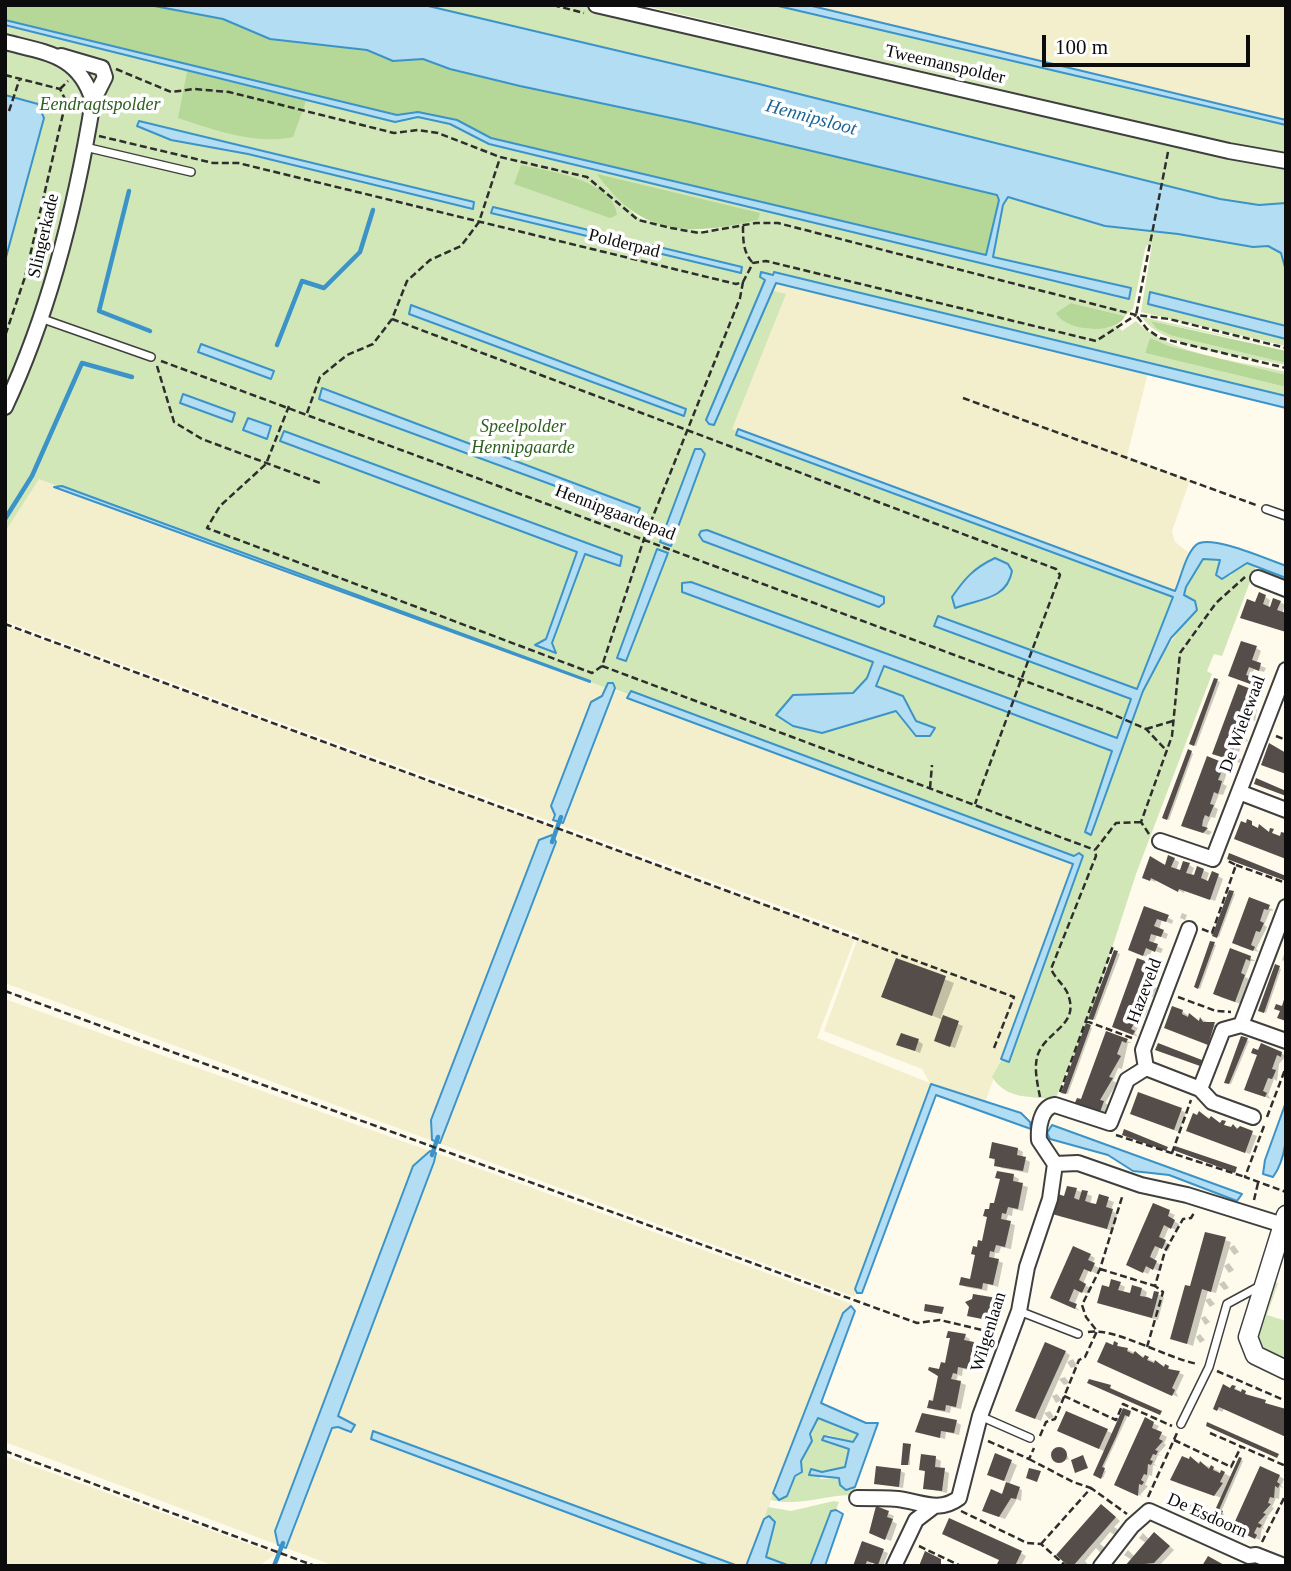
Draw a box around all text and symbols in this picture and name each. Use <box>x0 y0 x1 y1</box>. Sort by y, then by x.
scale bar <box>1046 21 1254 65</box>
text: 100 m <box>1055 35 1108 59</box>
street label: Tweemanspolder <box>883 41 1007 89</box>
park label: Eendragtspolder <box>40 94 160 116</box>
water label: Hennipsloot <box>763 95 859 141</box>
street label: Slingerkade <box>24 192 64 280</box>
street label: Polderpad <box>586 225 662 263</box>
park label: Speelpolder Hennipgaarde <box>471 416 575 458</box>
street label: Hennipgaardepad <box>552 480 678 546</box>
street label: De Wielewaal <box>1215 673 1271 775</box>
street label: Hazeveld <box>1123 955 1167 1027</box>
street label: Wilgenlaan <box>967 1290 1011 1374</box>
street label: De Esdoorn <box>1164 1489 1250 1543</box>

